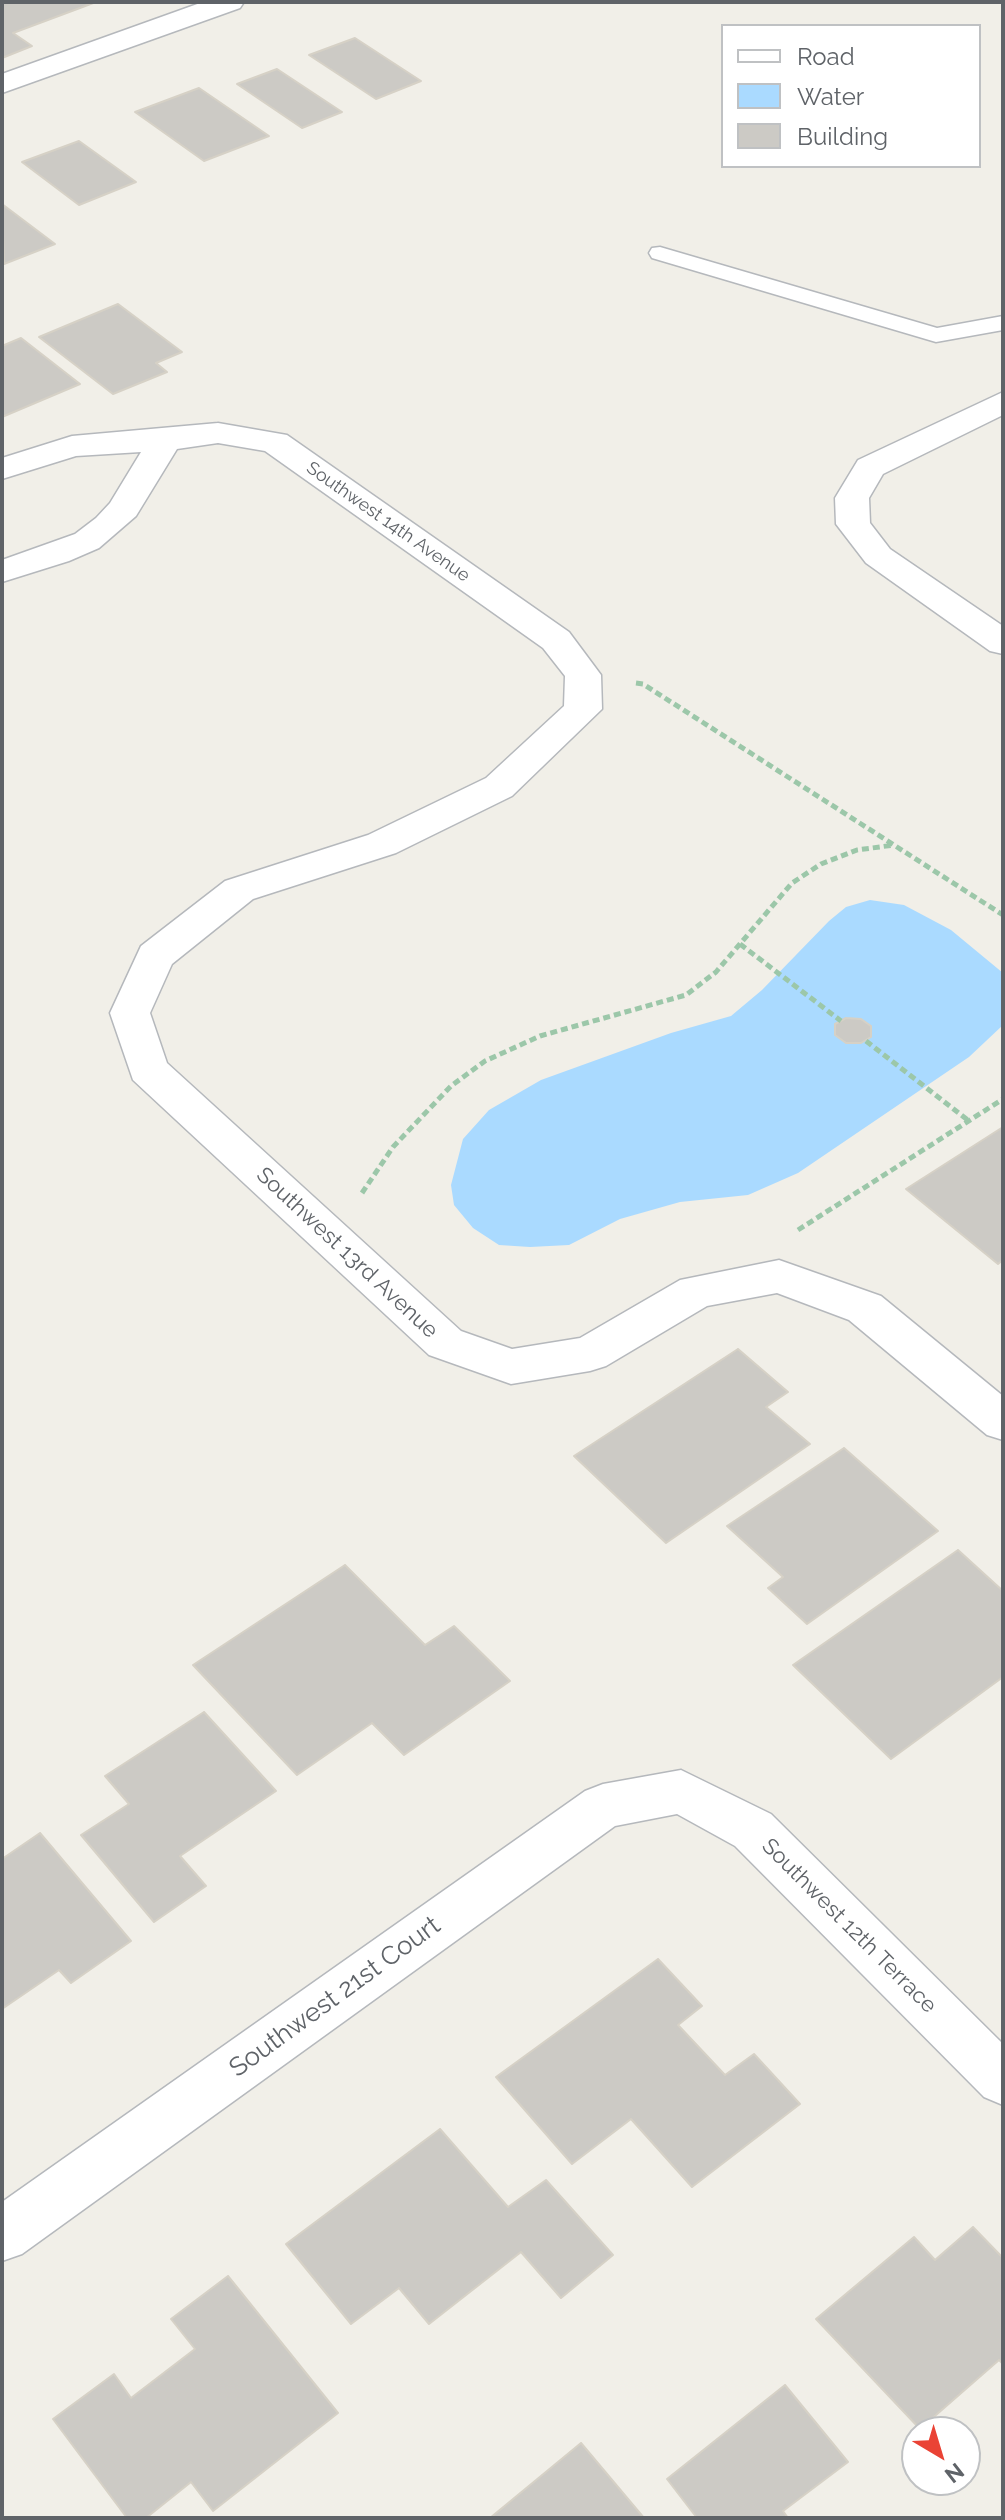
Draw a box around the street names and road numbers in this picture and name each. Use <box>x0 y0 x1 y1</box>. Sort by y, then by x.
street label: Southwest 14th Avenue <box>302 457 474 587</box>
street label: Southwest 13rd Avenue <box>251 1162 443 1344</box>
street label: Southwest 12th Terrace <box>756 1833 942 2019</box>
street label: Southwest 21st Court <box>223 1910 447 2084</box>

